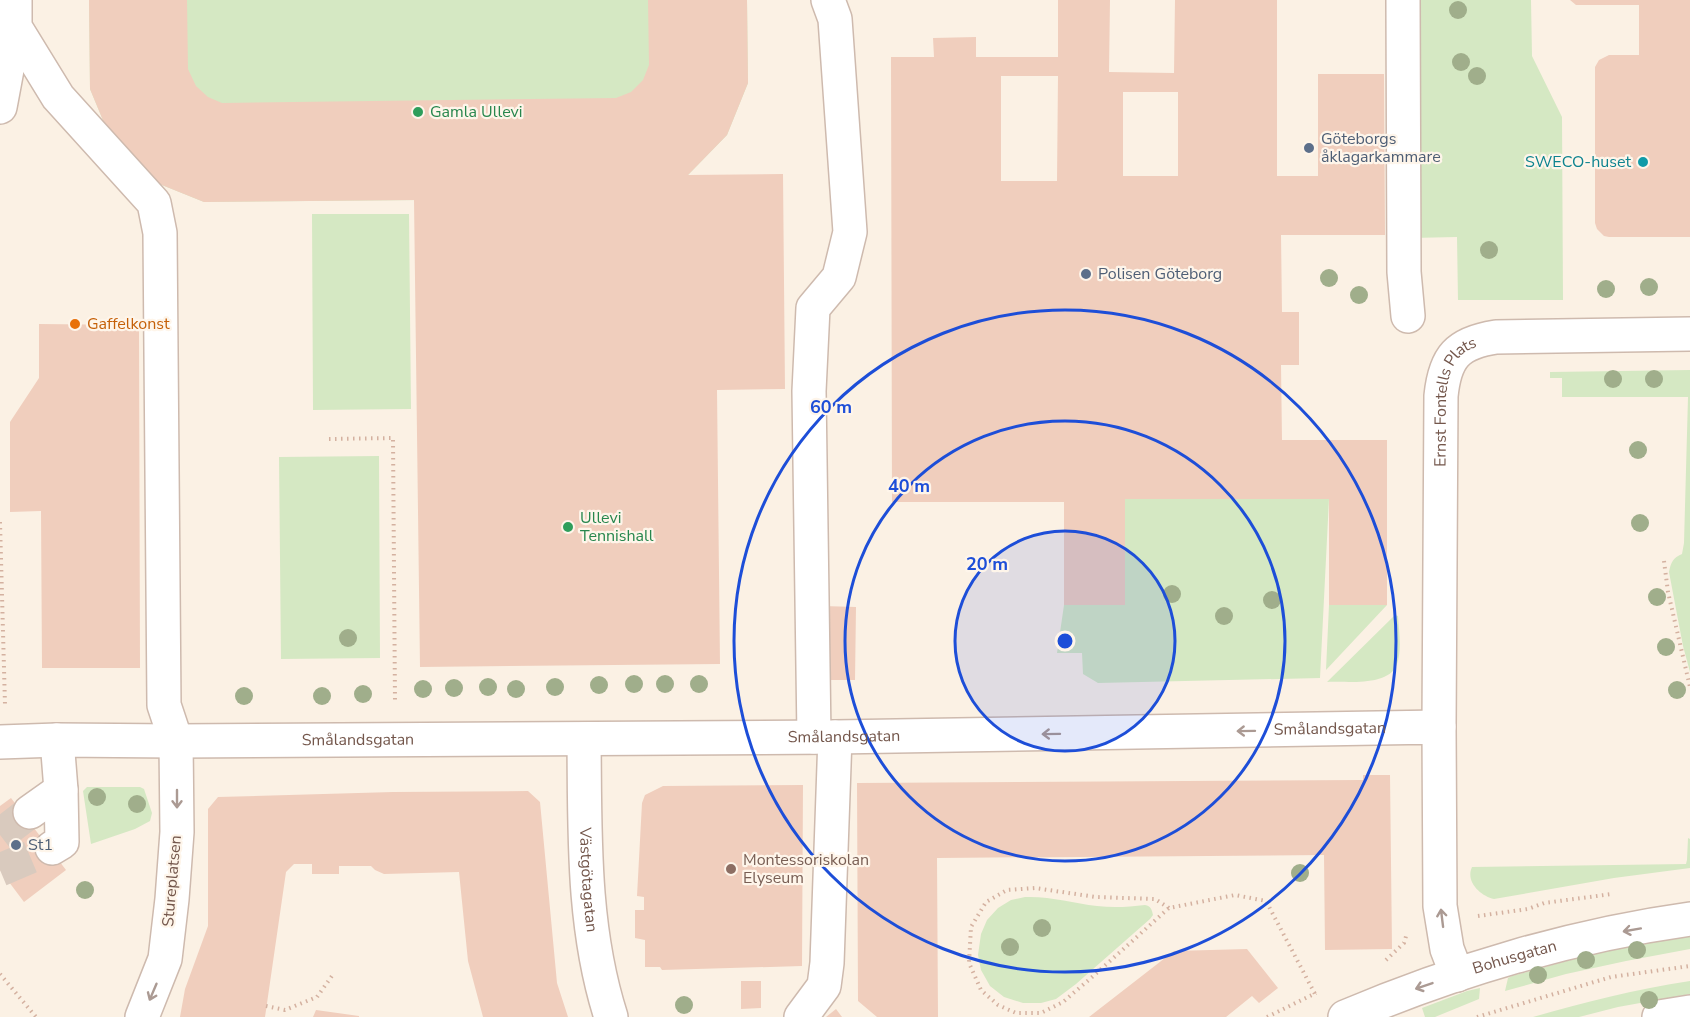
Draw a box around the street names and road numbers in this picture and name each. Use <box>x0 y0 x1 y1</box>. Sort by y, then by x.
street label: Ernst Fontells Plats <box>1430 331 1480 467</box>
street label: Smålandsgatan <box>1273 717 1386 741</box>
street label: Smålandsgatan <box>788 725 900 748</box>
street label: Smålandsgatan <box>302 729 414 751</box>
street label: Västgötagatan <box>574 826 603 934</box>
street label: Stureplatsen <box>157 834 187 928</box>
street label: Bohusgatan <box>1470 935 1559 980</box>

